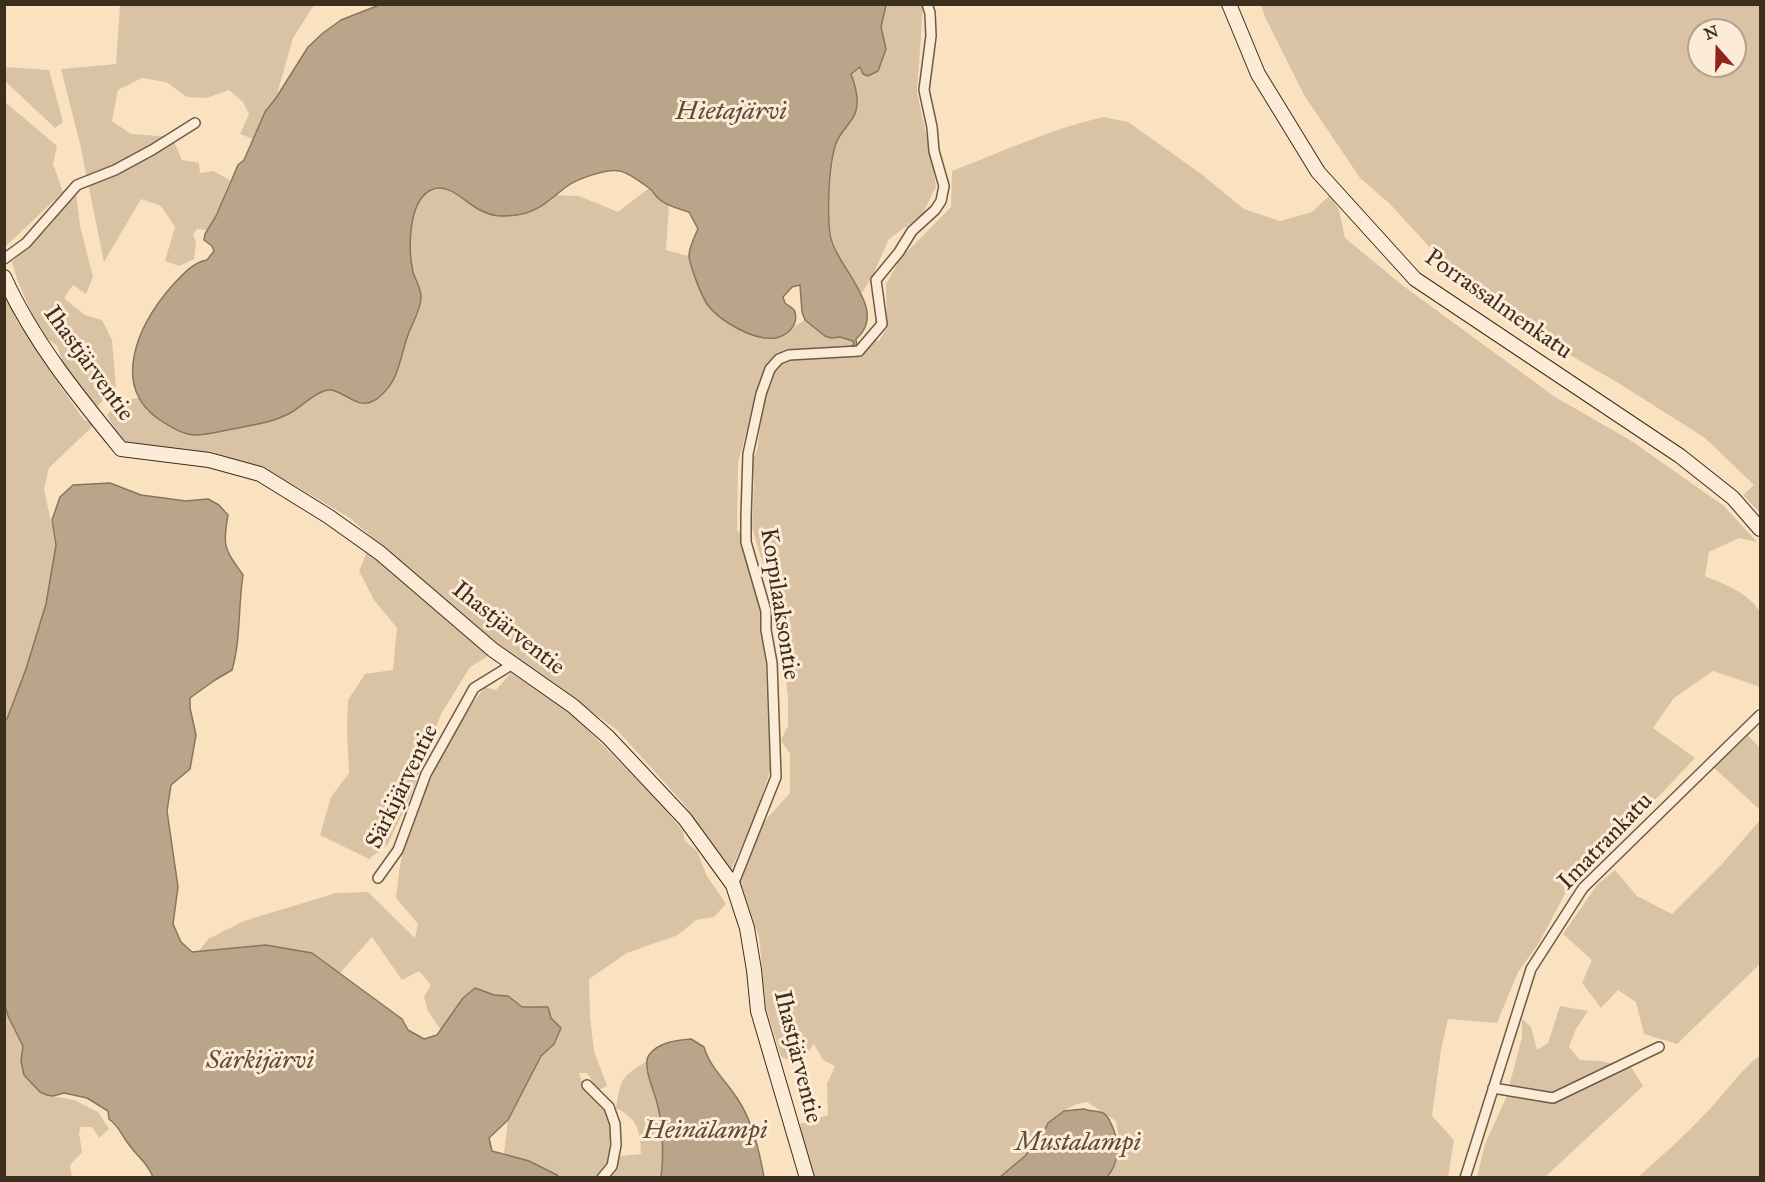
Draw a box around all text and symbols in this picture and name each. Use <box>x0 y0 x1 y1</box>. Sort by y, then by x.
north arrow <box>1687 18 1747 78</box>
text: N <box>1702 21 1721 44</box>
water label: Hietajärvi <box>675 97 787 129</box>
street label: Porrassalmenkatu <box>1419 244 1577 366</box>
street label: Ihastjärventie <box>37 301 139 427</box>
street label: Korpilaaksontie <box>753 526 805 682</box>
street label: Ihastjärventie <box>446 576 570 682</box>
street label: Särkijärventie <box>360 720 446 854</box>
street label: Imatrankatu <box>1553 787 1659 897</box>
street label: Ihastjärventie <box>767 988 827 1126</box>
water label: Särkijärvi <box>206 1046 314 1078</box>
water label: Heinälampi <box>642 1116 768 1148</box>
water label: Mustalampi <box>1015 1128 1141 1160</box>

